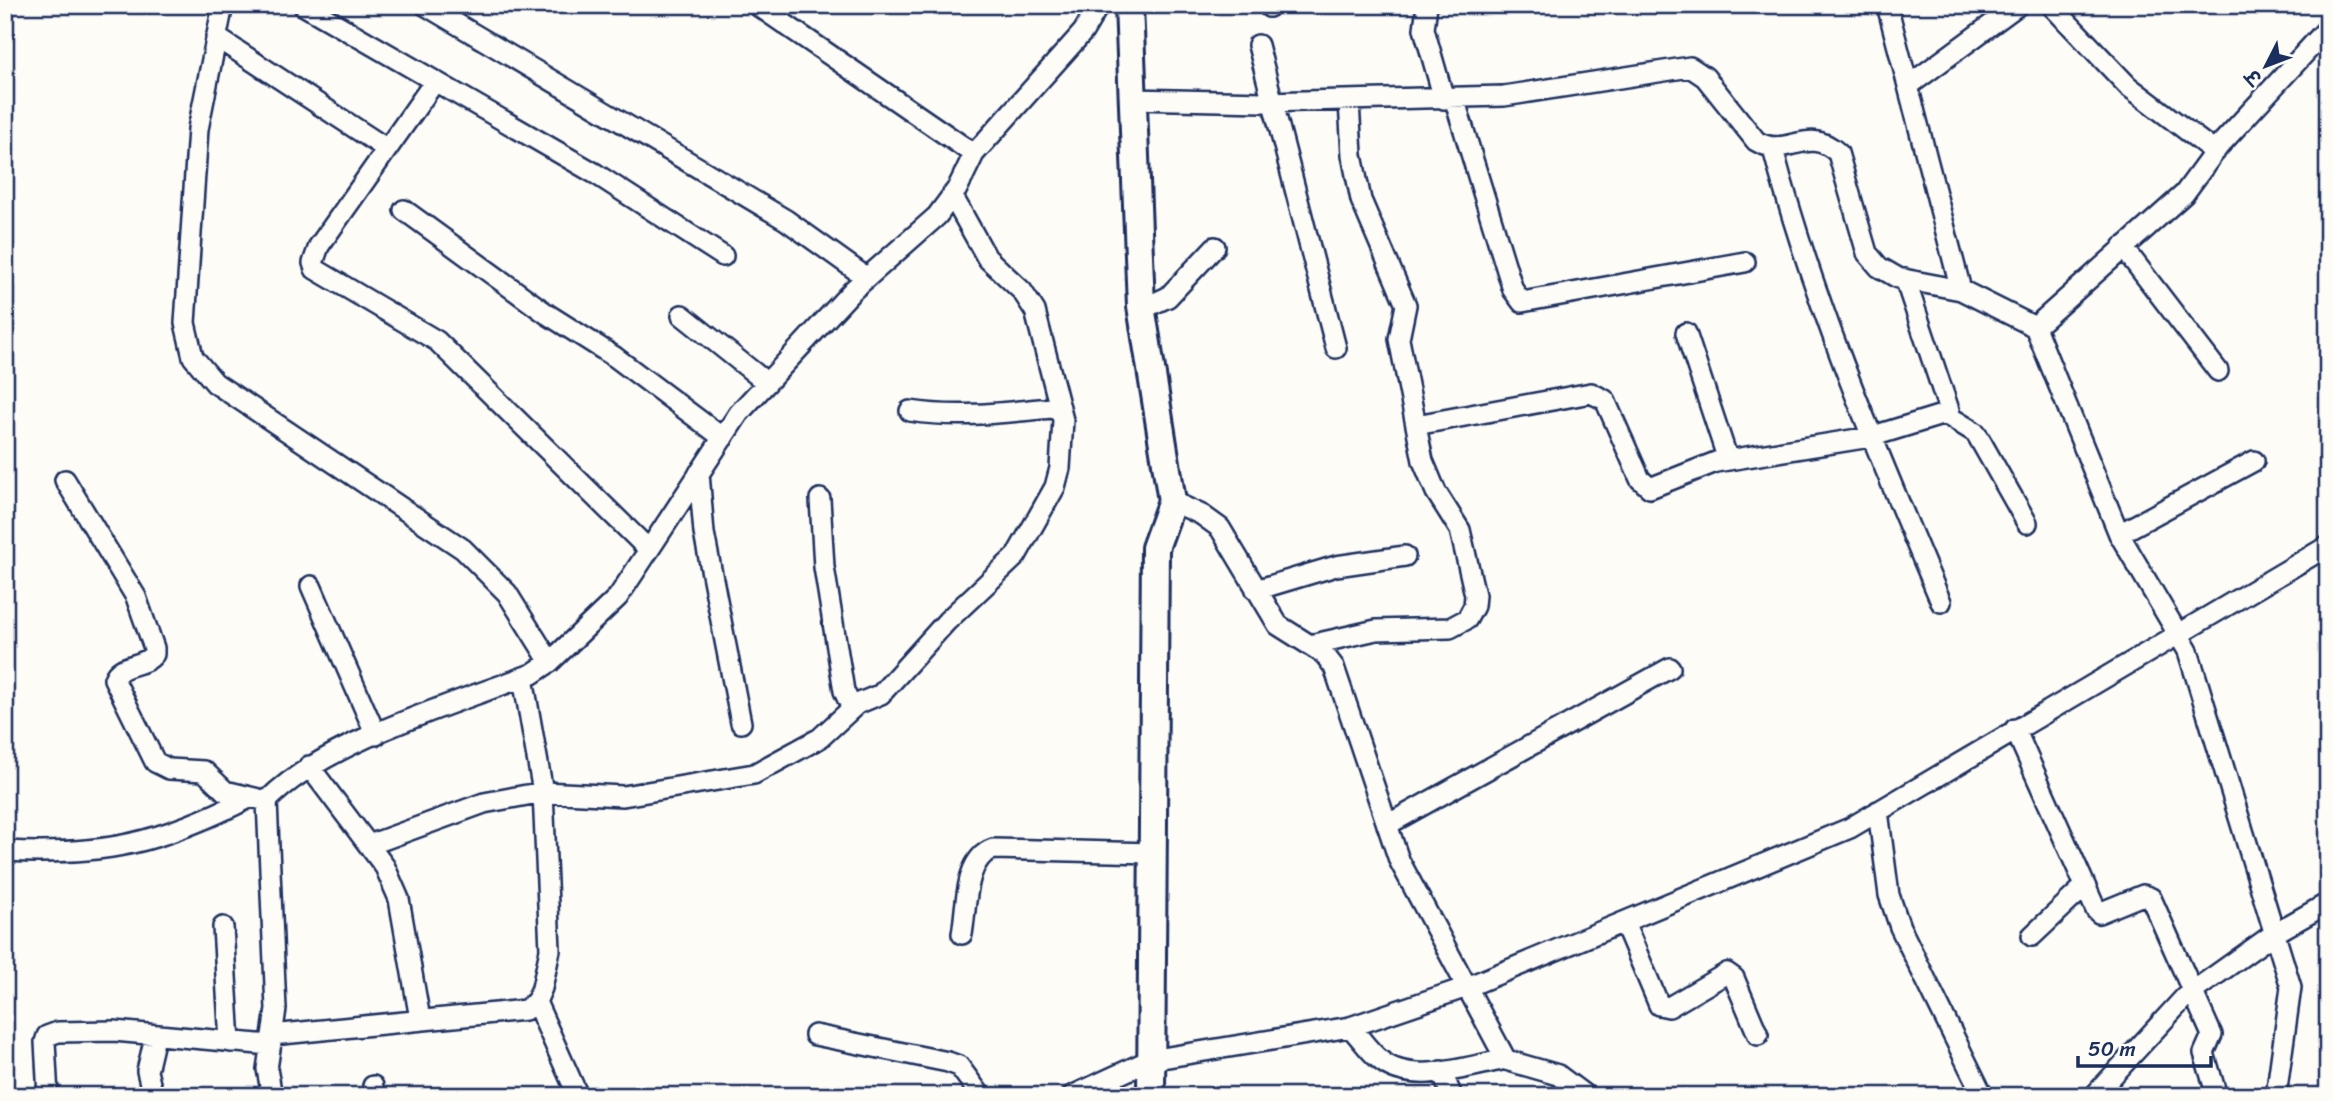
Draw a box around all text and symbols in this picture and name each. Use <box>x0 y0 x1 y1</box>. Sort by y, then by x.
north arrow <box>2232 32 2302 102</box>
text: उ <box>2236 60 2272 94</box>
scale bar <box>2078 1024 2210 1068</box>
text: 50 m <box>2088 1030 2136 1068</box>

